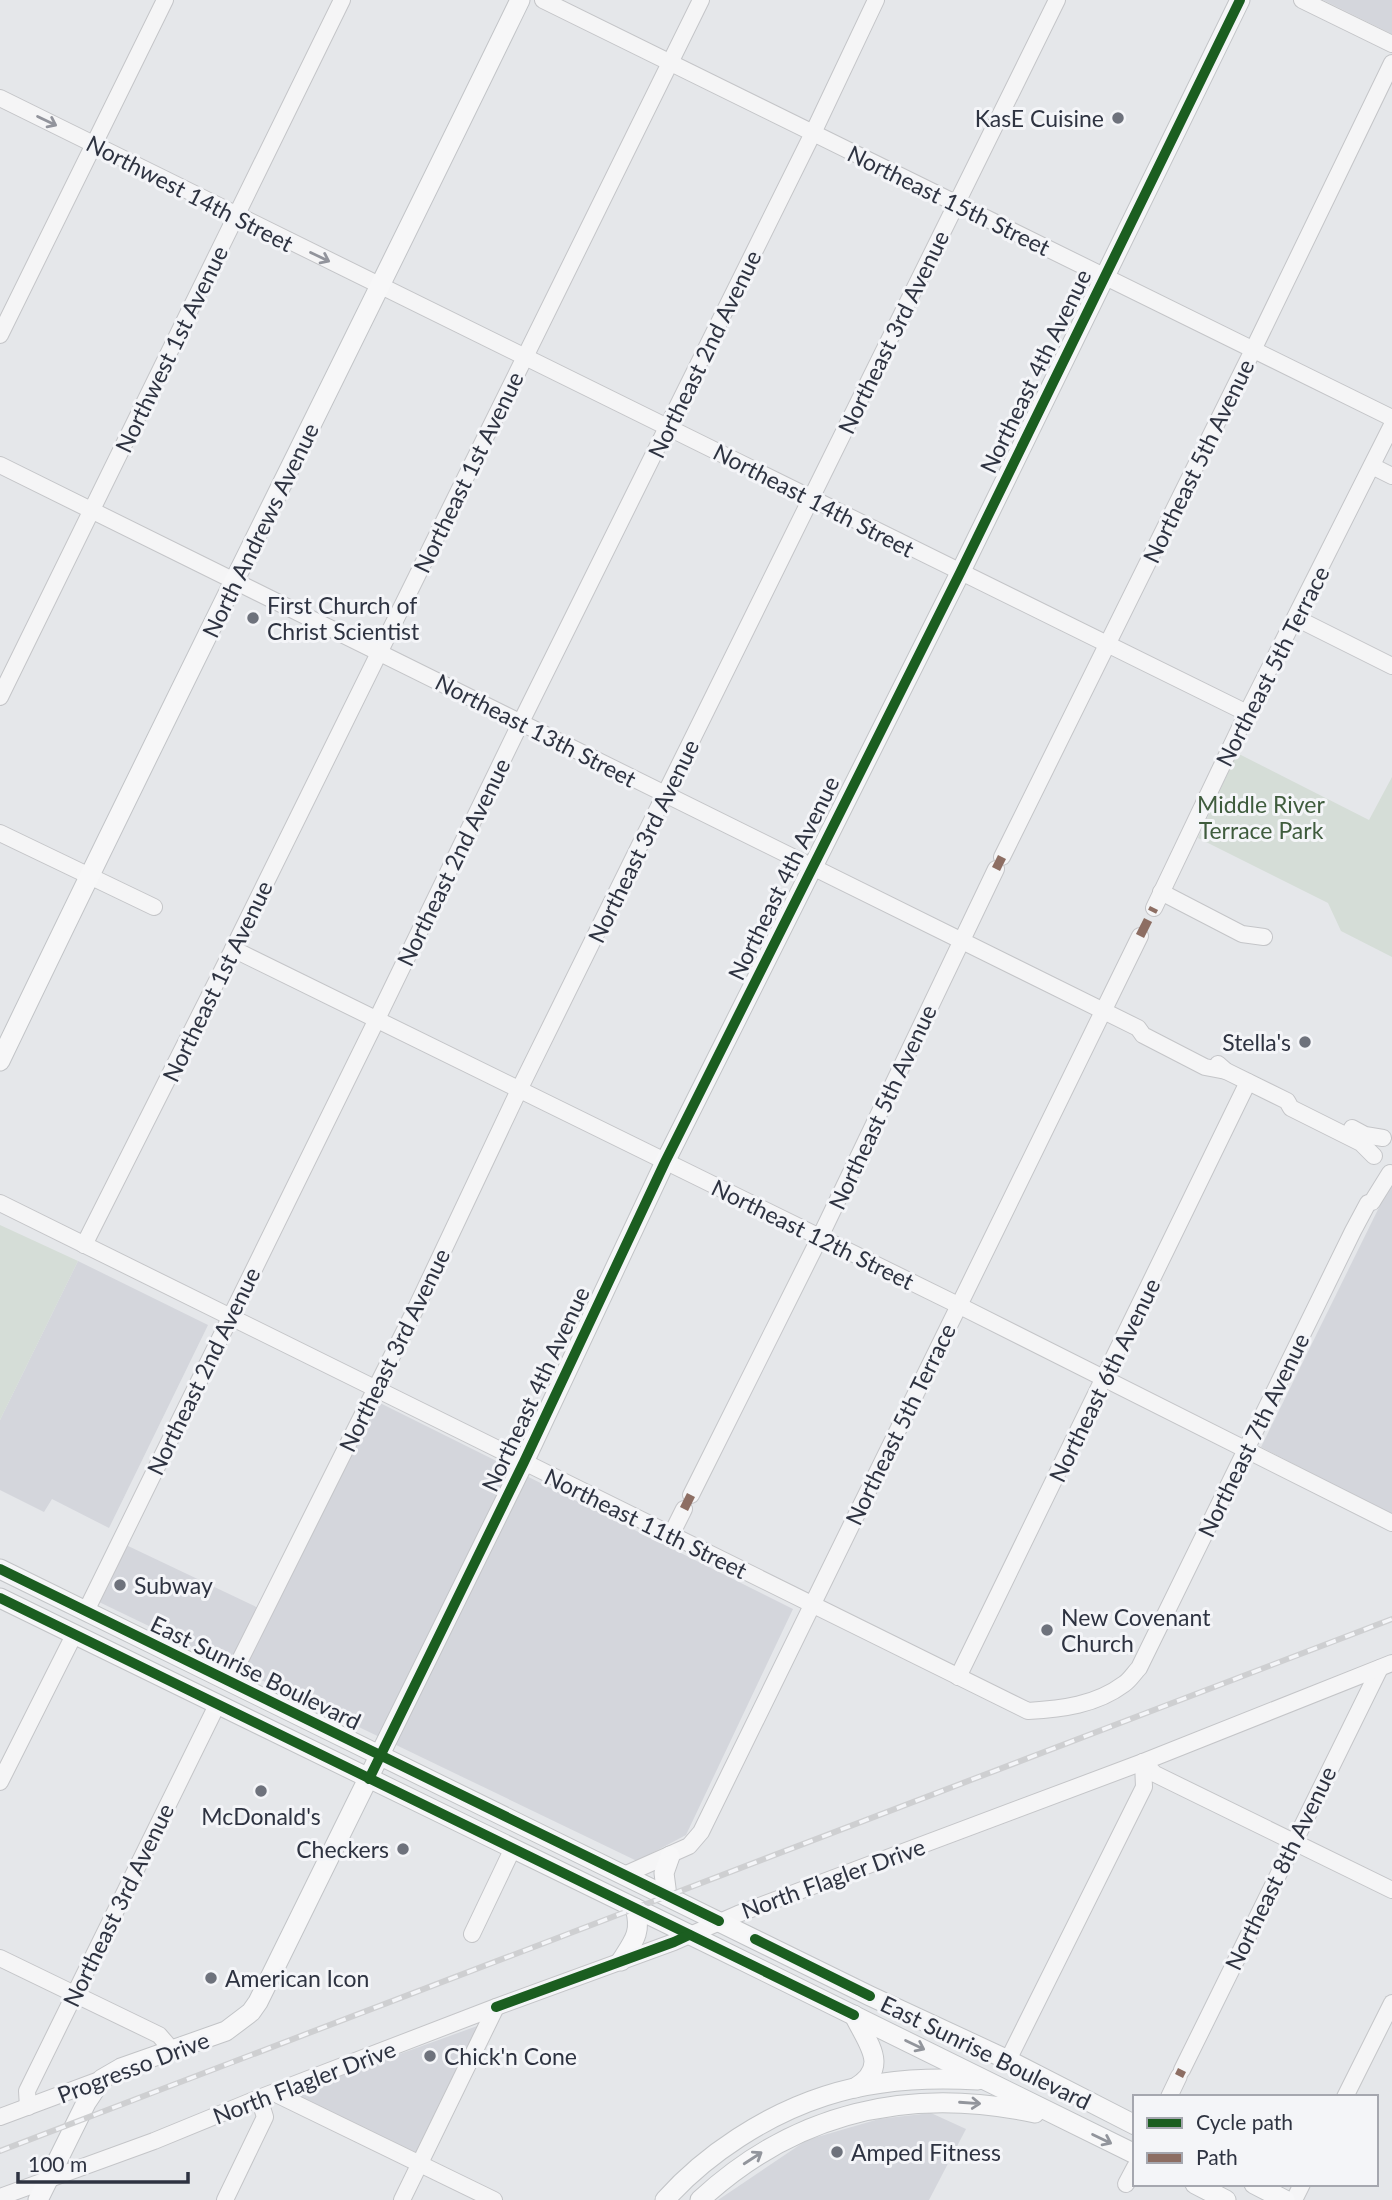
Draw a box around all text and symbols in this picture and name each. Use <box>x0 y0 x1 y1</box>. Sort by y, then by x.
place label: KasE Cuisine <box>975 104 1104 132</box>
marker: KasE Cuisine <box>1110 110 1126 126</box>
one-way arrow <box>36 115 57 129</box>
street label: Northwest 14th Street <box>82 129 299 258</box>
street label: Northeast 15th Street <box>843 139 1055 261</box>
street label: Northeast 3rd Avenue <box>832 226 954 438</box>
street label: Northwest 1st Avenue <box>109 241 233 457</box>
street label: Northeast 2nd Avenue <box>642 246 766 462</box>
one-way arrow <box>309 251 330 265</box>
street label: Northeast 4th Avenue <box>974 265 1096 477</box>
street label: Northeast 5th Avenue <box>1137 355 1259 567</box>
street label: Northeast 1st Avenue <box>407 367 529 577</box>
street label: North Andrews Avenue <box>196 418 324 642</box>
street label: Northeast 14th Street <box>709 437 920 563</box>
street label: Northeast 5th Terrace <box>1209 561 1335 771</box>
place label: First Church of Christ Scientist <box>267 591 420 645</box>
marker: First Church of Christ Scientist <box>245 610 261 626</box>
street label: Northeast 13th Street <box>431 667 642 793</box>
street label: Northeast 3rd Avenue <box>582 735 704 947</box>
street label: Northeast 2nd Avenue <box>391 754 515 970</box>
street label: Northeast 4th Avenue <box>722 772 844 984</box>
park label: Middle River Terrace Park <box>1197 790 1325 844</box>
street label: Northeast 1st Avenue <box>156 876 278 1086</box>
street label: Northeast 5th Avenue <box>822 1000 942 1214</box>
place label: Stella's <box>1222 1028 1291 1056</box>
marker: Stella's <box>1297 1034 1313 1050</box>
street label: Northeast 12th Street <box>707 1173 919 1295</box>
street label: Northeast 3rd Avenue <box>333 1244 455 1456</box>
street label: Northeast 2nd Avenue <box>141 1263 265 1479</box>
street label: Northeast 6th Avenue <box>1043 1274 1165 1486</box>
street label: Northeast 4th Avenue <box>475 1282 595 1496</box>
street label: Northeast 5th Terrace <box>839 1319 961 1529</box>
street label: Northeast 7th Avenue <box>1192 1329 1314 1541</box>
street label: Northeast 11th Street <box>540 1462 752 1584</box>
place label: Subway <box>134 1571 213 1599</box>
marker: Subway <box>112 1577 128 1593</box>
place label: New Covenant Church <box>1061 1603 1211 1657</box>
street label: East Sunrise Boulevard <box>146 1609 366 1735</box>
marker: New Covenant Church <box>1039 1622 1055 1638</box>
street label: Northeast 8th Avenue <box>1219 1762 1341 1974</box>
marker: McDonald's <box>253 1783 269 1799</box>
street label: Northeast 3rd Avenue <box>57 1799 179 2011</box>
place label: McDonald's <box>201 1802 321 1830</box>
street label: North Flagler Drive <box>737 1832 929 1924</box>
place label: Checkers <box>296 1835 389 1863</box>
marker: Checkers <box>395 1841 411 1857</box>
place label: American Icon <box>225 1964 369 1992</box>
marker: American Icon <box>203 1970 219 1986</box>
street label: East Sunrise Boulevard <box>876 1989 1096 2115</box>
street label: Progresso Drive <box>53 2025 213 2109</box>
street label: North Flagler Drive <box>209 2034 399 2130</box>
one-way arrow <box>904 2039 925 2053</box>
place label: Chick'n Cone <box>444 2042 577 2070</box>
marker: Chick'n Cone <box>422 2048 438 2064</box>
legend <box>1133 2095 1378 2186</box>
one-way arrow <box>958 2097 981 2110</box>
text: Cycle path <box>1196 2109 1293 2134</box>
one-way arrow <box>1091 2132 1112 2146</box>
place label: Amped Fitness <box>851 2138 1001 2166</box>
scale bar <box>18 2140 187 2184</box>
marker: Amped Fitness <box>829 2144 845 2160</box>
text: Path <box>1196 2144 1238 2169</box>
text: 100 m <box>28 2151 87 2176</box>
one-way arrow <box>743 2151 763 2165</box>

